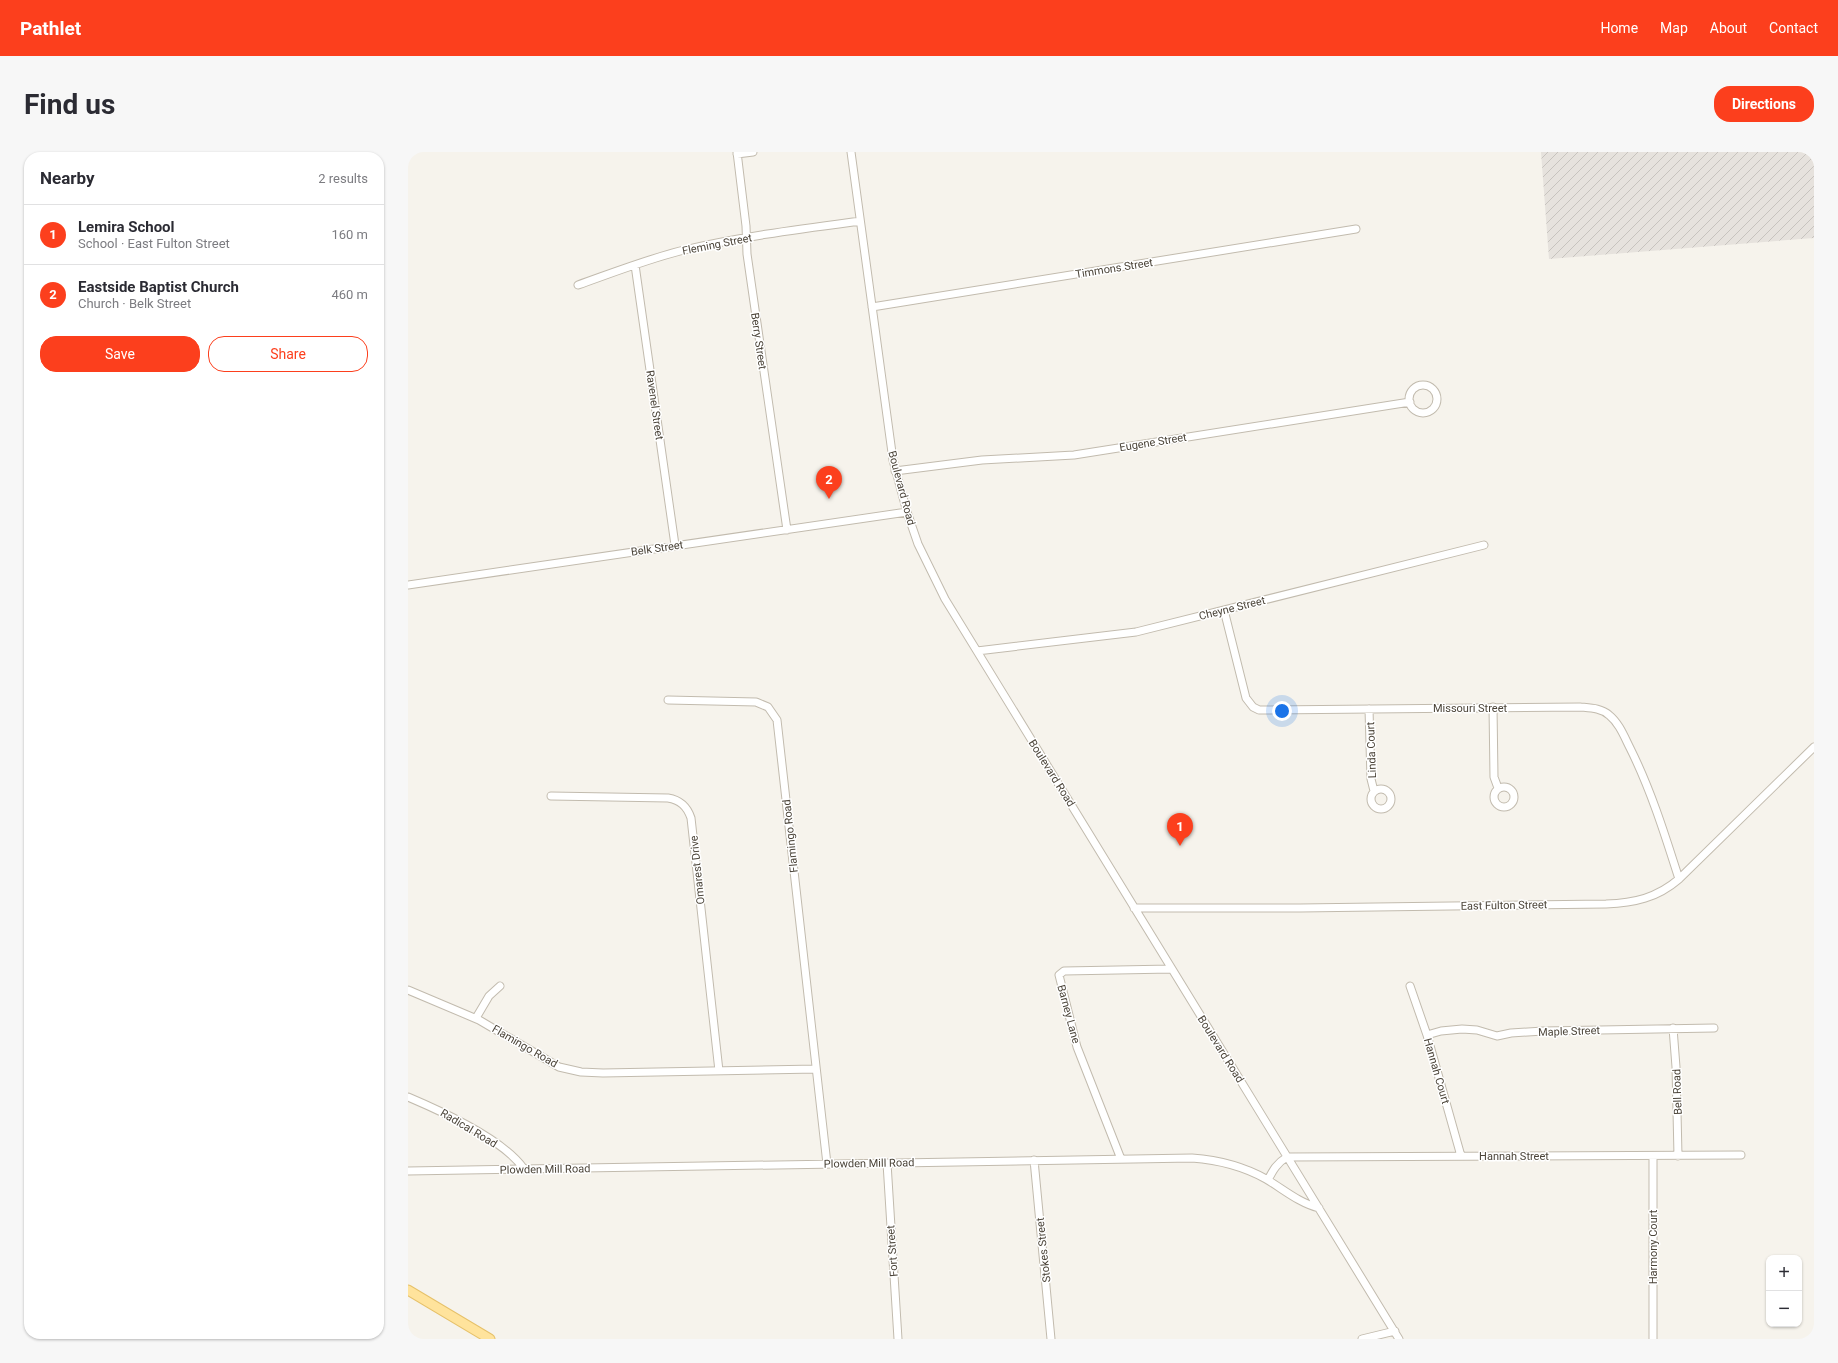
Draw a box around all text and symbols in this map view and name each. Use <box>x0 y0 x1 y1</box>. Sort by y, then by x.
text: Pathlet <box>20 17 81 40</box>
text: Home <box>1600 20 1638 36</box>
text: Map <box>1660 20 1688 36</box>
text: About <box>1710 20 1747 36</box>
text: Contact <box>1769 20 1818 36</box>
button: Directions <box>1714 86 1814 122</box>
text: Find us <box>24 88 115 121</box>
text: Nearby <box>40 168 95 188</box>
text: 2 results <box>318 171 368 186</box>
text: Lemira School <box>78 218 175 236</box>
text: 1 <box>49 227 57 242</box>
text: 160 m <box>331 227 368 242</box>
street label: Fleming Street <box>681 231 754 258</box>
text: School · East Fulton Street <box>78 236 230 251</box>
street label: Timmons Street <box>1074 256 1154 281</box>
text: Eastside Baptist Church <box>78 278 239 296</box>
text: 2 <box>49 287 57 302</box>
text: 460 m <box>331 287 368 302</box>
text: Church · Belk Street <box>78 296 191 311</box>
street label: Berry Street <box>748 312 769 371</box>
button: Save <box>40 336 200 372</box>
button: Share <box>208 336 368 372</box>
street label: Ravenel Street <box>643 369 666 441</box>
street label: Eugene Street <box>1119 431 1188 454</box>
street label: Boulevard Road <box>885 449 918 527</box>
pin: 2 <box>816 466 842 499</box>
street label: Belk Street <box>630 538 684 559</box>
street label: Cheyne Street <box>1198 594 1267 623</box>
your location <box>1272 701 1292 721</box>
street label: Missouri Street <box>1433 702 1507 715</box>
street label: Linda Court <box>1364 721 1379 779</box>
street label: Boulevard Road <box>1026 737 1077 809</box>
street label: Flamingo Road <box>780 799 801 873</box>
pin: 1 <box>1167 813 1193 846</box>
street label: Omarest Drive <box>687 835 708 905</box>
street label: East Fulton Street <box>1461 898 1548 913</box>
street label: Barney Lane <box>1054 983 1083 1045</box>
street label: Boulevard Road <box>1195 1013 1246 1085</box>
street label: Flamingo Road <box>490 1022 560 1070</box>
street label: Maple Street <box>1538 1024 1601 1039</box>
street label: Hannah Court <box>1421 1037 1452 1106</box>
street label: Bell Road <box>1670 1069 1685 1115</box>
street label: Radical Road <box>438 1106 500 1150</box>
street label: Hannah Street <box>1479 1150 1549 1163</box>
street label: Plowden Mill Road <box>824 1156 914 1171</box>
street label: Plowden Mill Road <box>500 1162 590 1177</box>
street label: Harmony Court <box>1647 1209 1660 1284</box>
street label: Stokes Street <box>1034 1217 1053 1283</box>
street label: Fort Street <box>884 1224 901 1277</box>
map controls <box>1766 1255 1802 1327</box>
button: + <box>1766 1255 1802 1291</box>
button: − <box>1766 1291 1802 1327</box>

